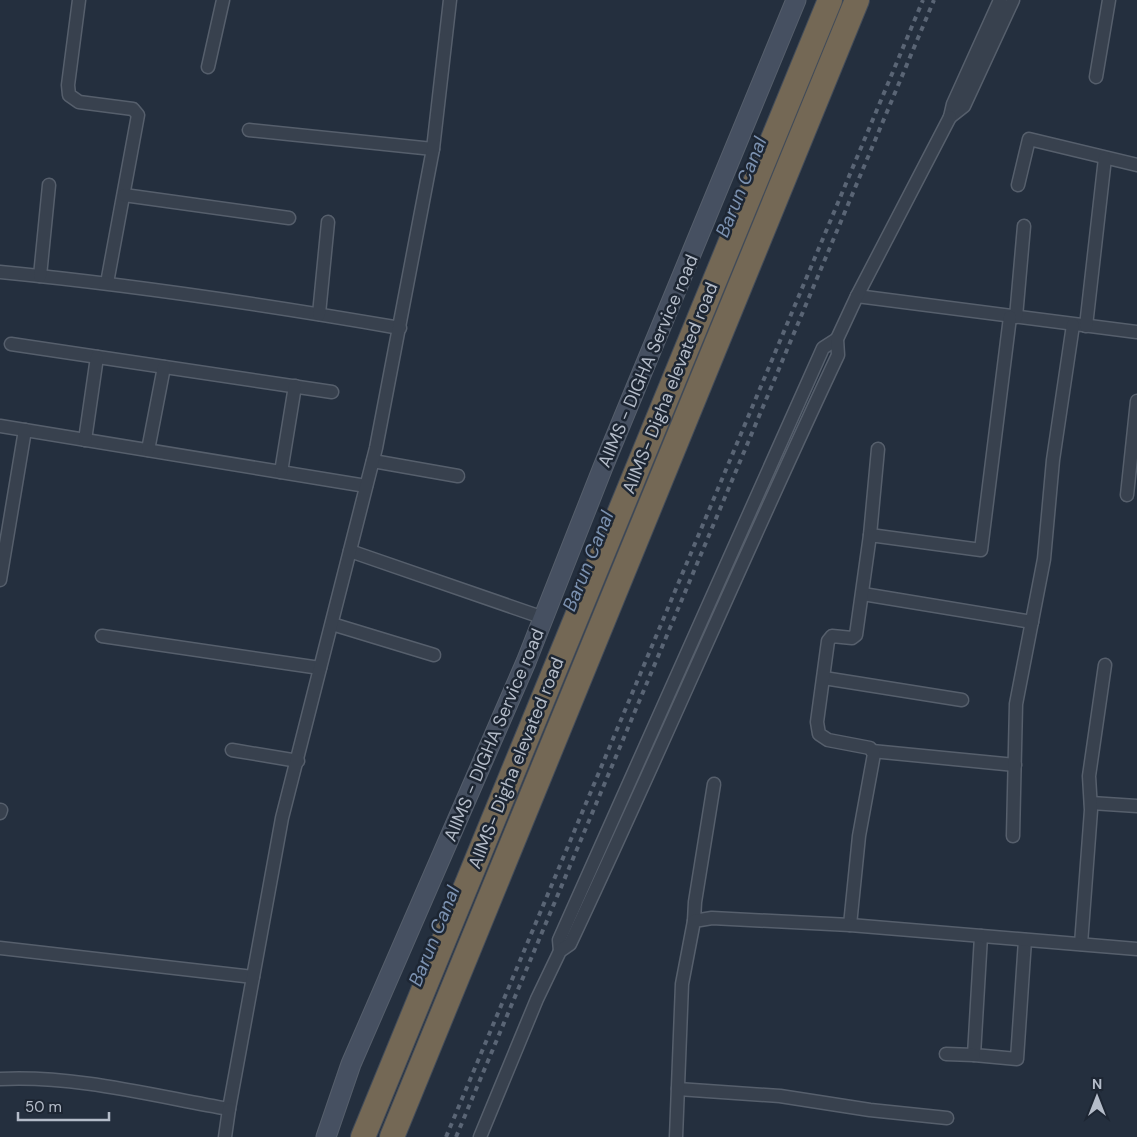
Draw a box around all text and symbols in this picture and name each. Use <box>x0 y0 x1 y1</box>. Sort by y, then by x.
water label: Barun Canal <box>710 132 773 241</box>
street label: AIIMS - DIGHA Service road <box>592 251 704 471</box>
street label: AIIMS- Digha elevated road <box>617 279 723 497</box>
water label: Barun Canal <box>557 506 620 615</box>
street label: AIIMS - DIGHA Service road <box>438 625 550 845</box>
street label: AIIMS- Digha elevated road <box>463 654 569 872</box>
water label: Barun Canal <box>403 881 466 990</box>
north arrow <box>1072 1072 1122 1122</box>
text: N <box>1092 1075 1102 1093</box>
scale bar <box>18 1090 109 1122</box>
text: 50 m <box>25 1097 62 1117</box>

